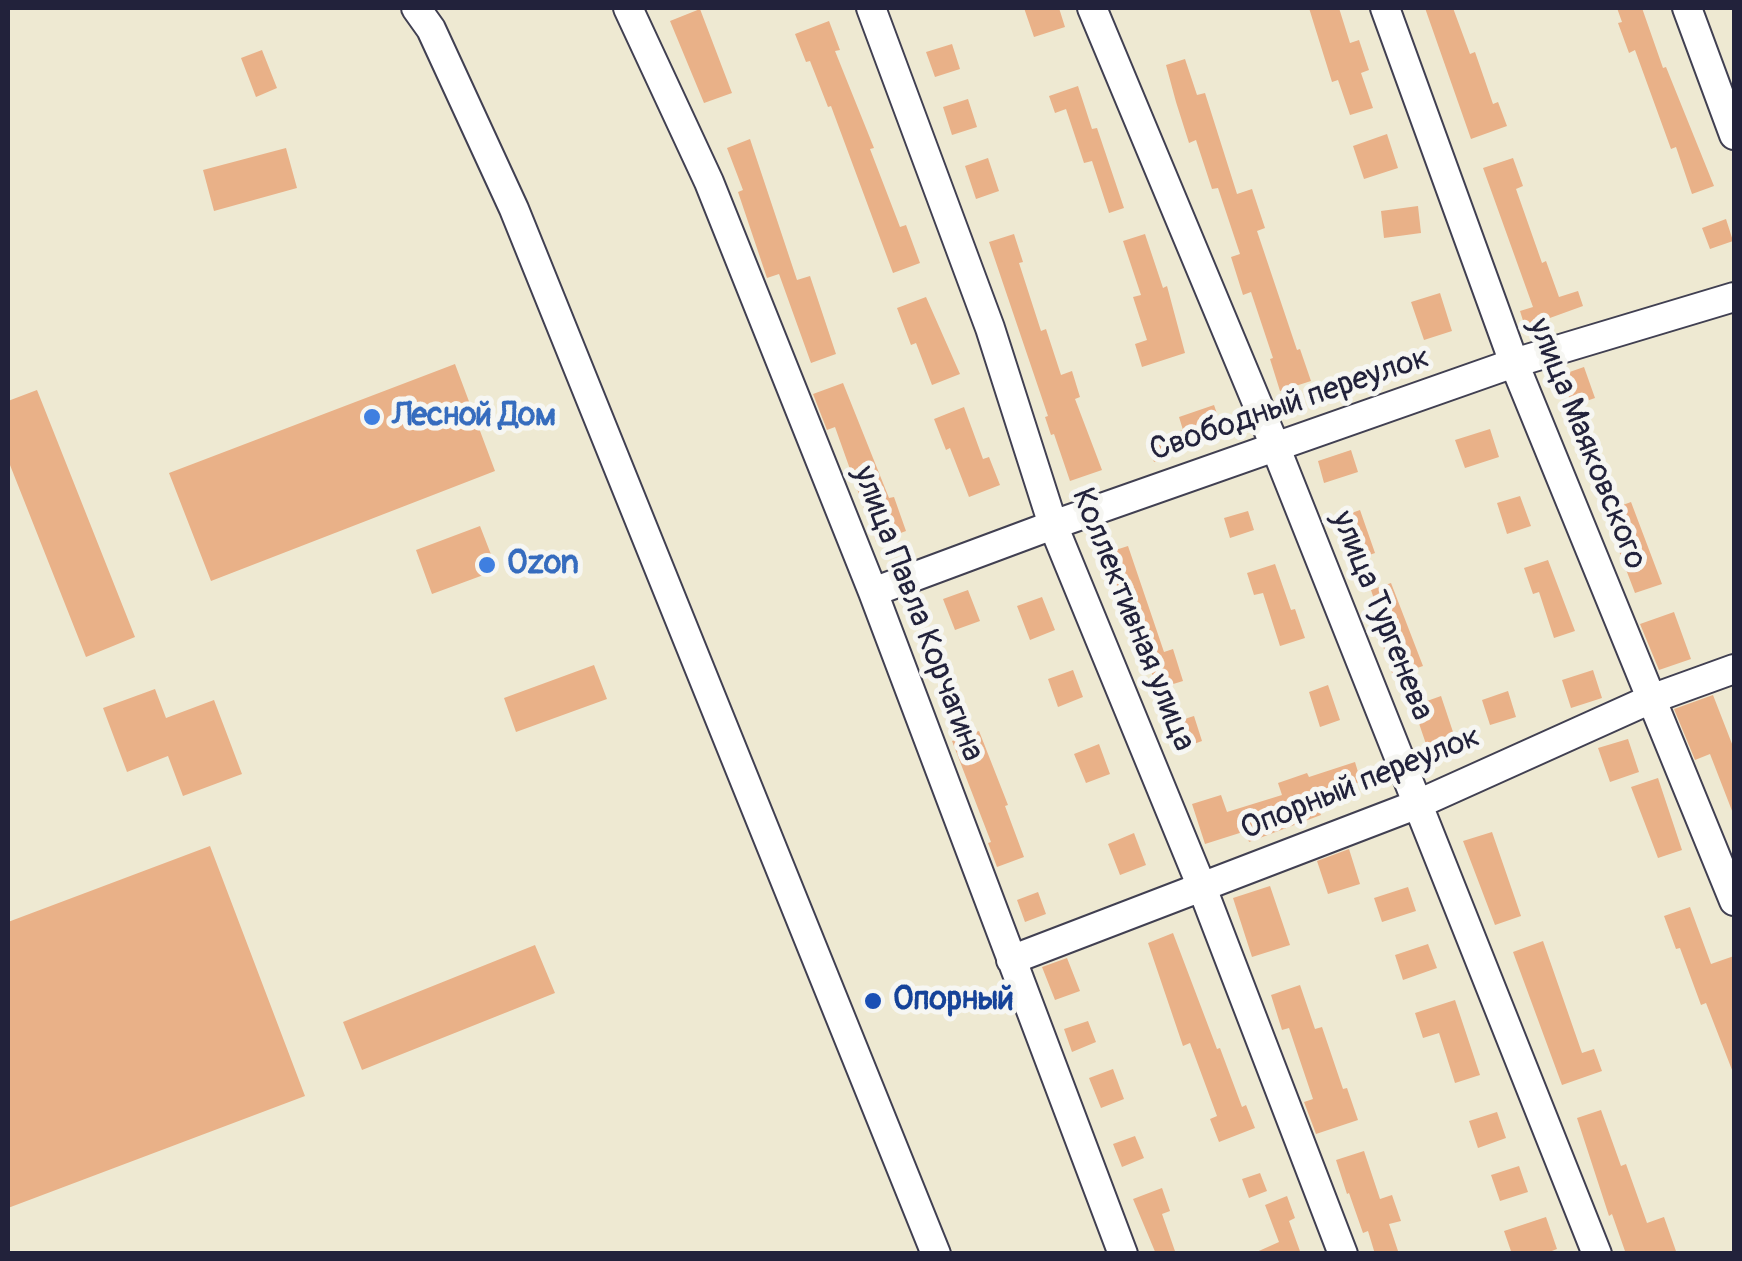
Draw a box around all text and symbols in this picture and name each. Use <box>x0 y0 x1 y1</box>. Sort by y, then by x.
street label: улица Маяковского <box>1518 313 1654 575</box>
street label: Свободный переулок <box>1145 339 1435 471</box>
place label: Лесной Дом <box>392 398 556 436</box>
marker: Лесной Дом <box>361 406 383 428</box>
street label: улица Павла Корчагина <box>843 461 991 767</box>
street label: Коллективная улица <box>1062 483 1202 757</box>
street label: улица Тургенева <box>1322 506 1440 726</box>
place label: Ozon <box>507 546 579 584</box>
marker: Ozon <box>476 554 498 576</box>
street label: Опорный переулок <box>1236 718 1486 850</box>
place label: Опорный <box>893 982 1014 1020</box>
marker: Опорный <box>862 990 884 1012</box>

